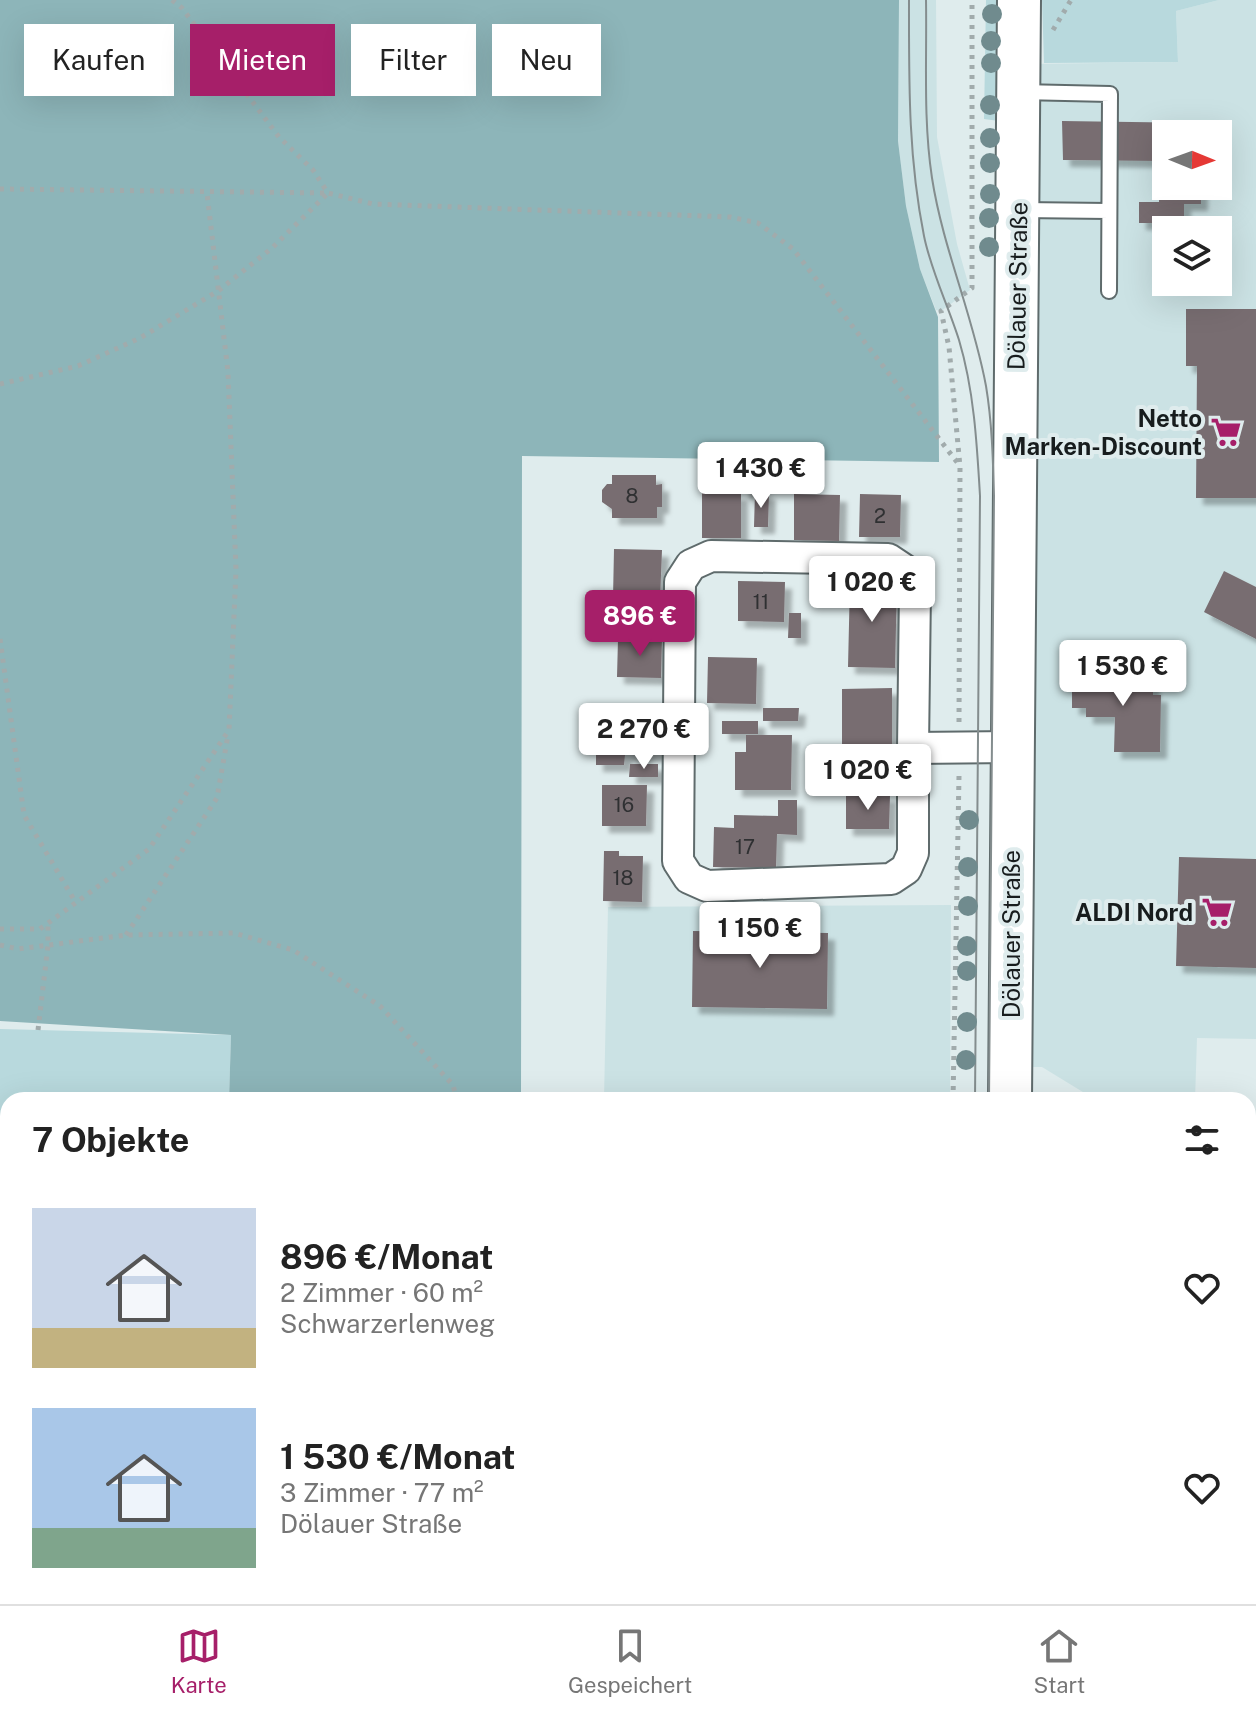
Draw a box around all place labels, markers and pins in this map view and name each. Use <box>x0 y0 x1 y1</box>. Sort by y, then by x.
place label: Netto Marken-Discount <box>1004 404 1202 460</box>
supermarket icon: Netto Marken-Discount <box>1209 415 1243 449</box>
pin: 1 430 € <box>687 442 835 510</box>
pin: 1 020 € <box>798 556 946 624</box>
pin: 896 € <box>584 590 696 658</box>
pin: 1 530 € <box>1049 640 1197 708</box>
pin: 2 270 € <box>570 703 718 771</box>
pin: 1 020 € <box>794 744 942 812</box>
supermarket icon: ALDI Nord <box>1200 895 1234 929</box>
place label: ALDI Nord <box>1075 898 1193 926</box>
pin: 1 150 € <box>686 902 834 970</box>

